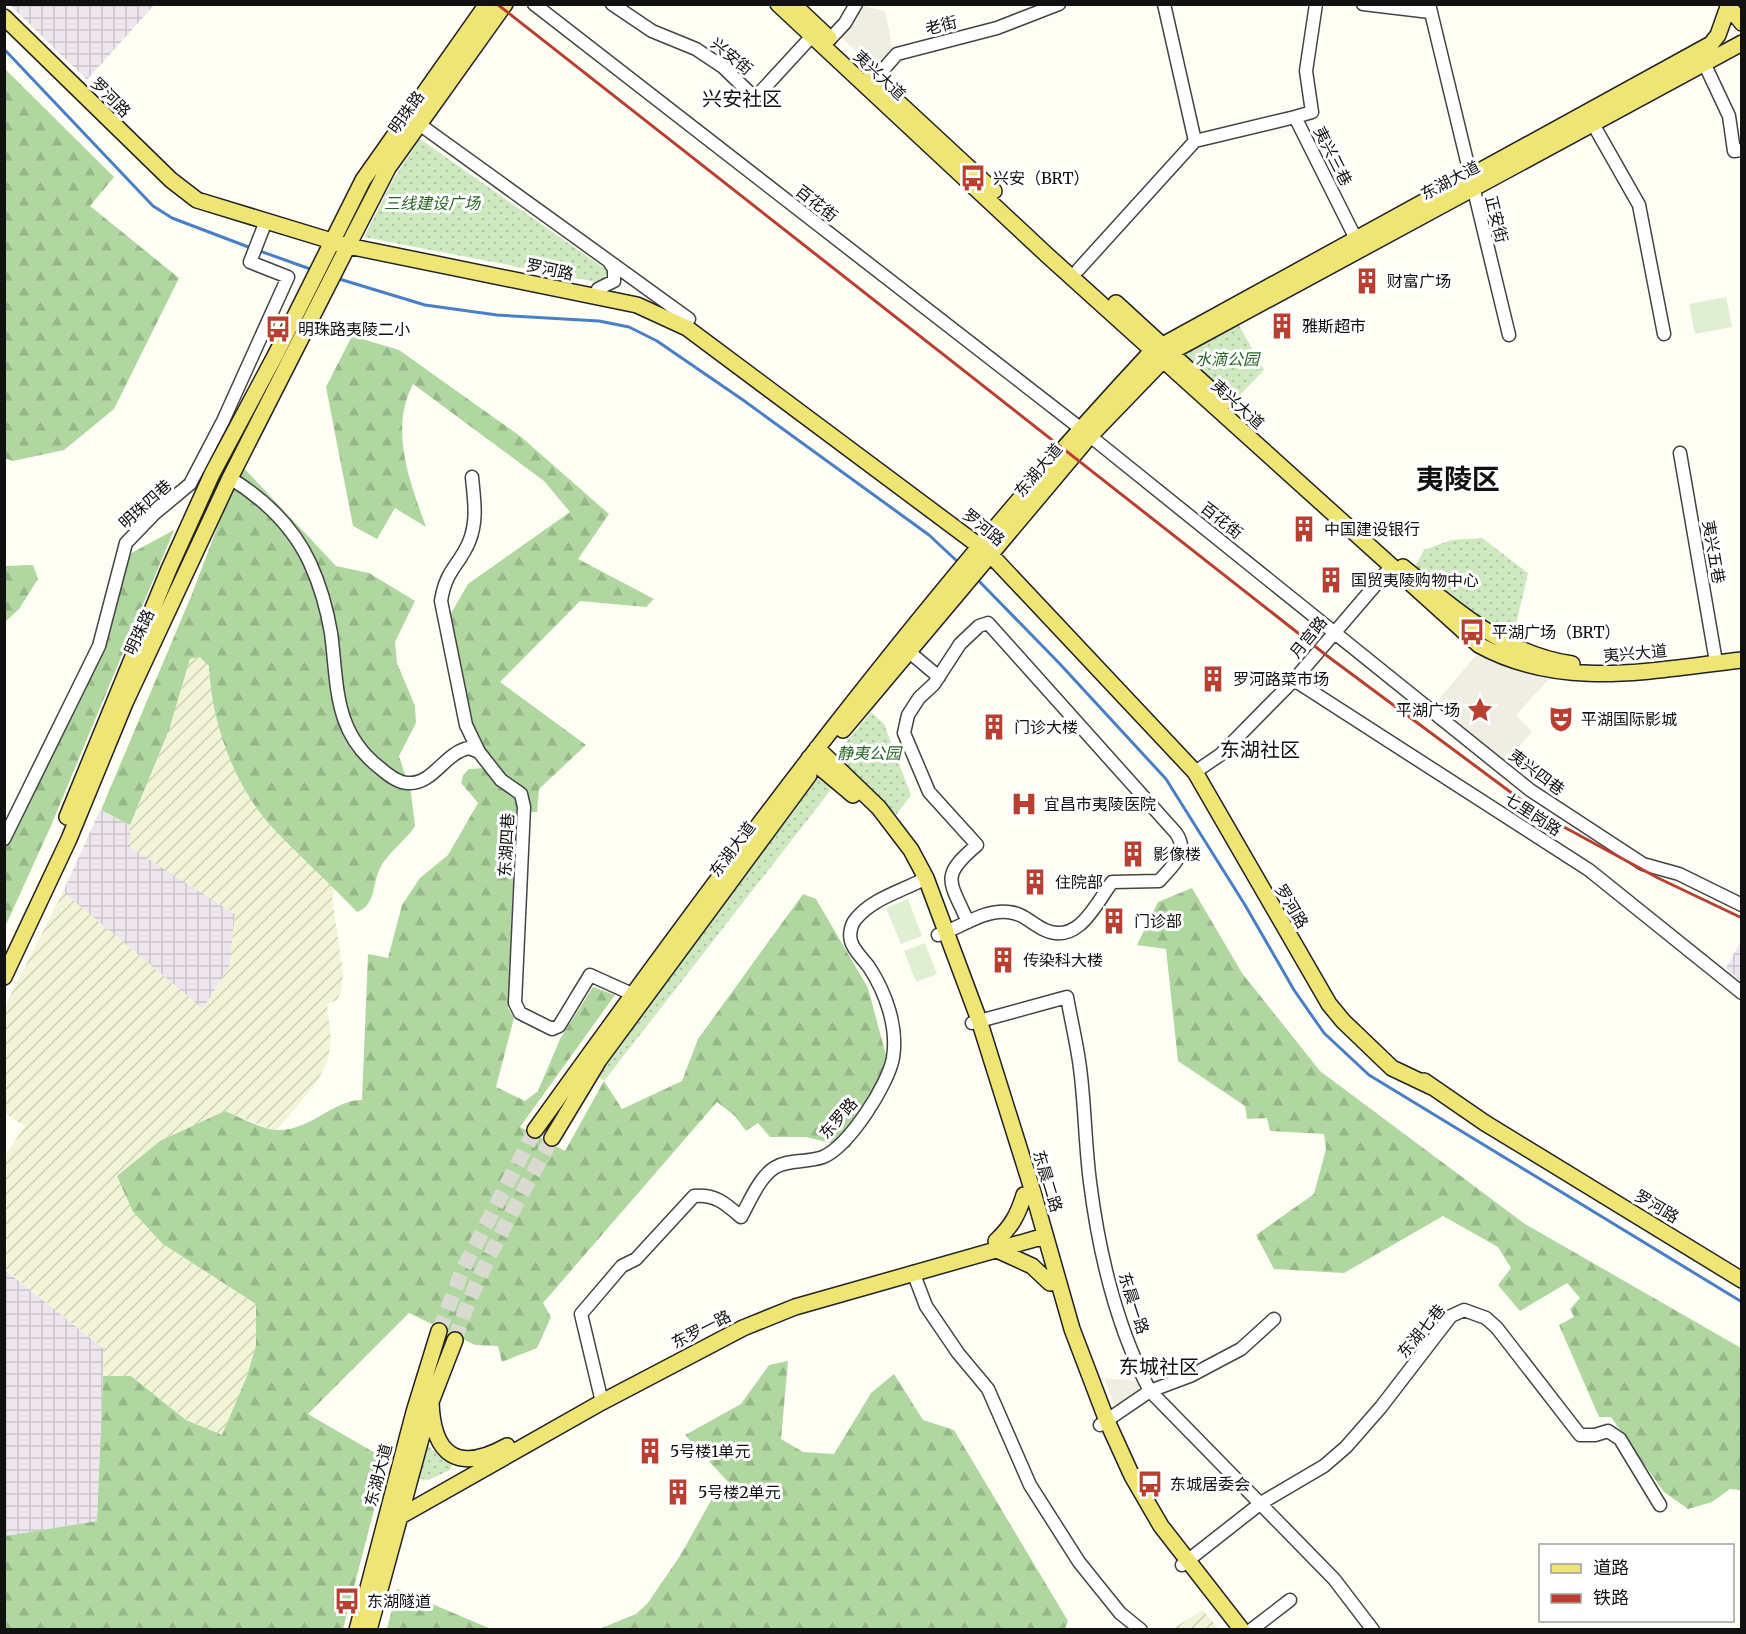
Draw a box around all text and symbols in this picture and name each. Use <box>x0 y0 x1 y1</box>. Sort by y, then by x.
street label: 老街 <box>923 11 959 39</box>
street label: 兴安街 <box>707 33 757 79</box>
street label: 夷兴大道 <box>850 46 910 104</box>
street label: 罗河路 <box>87 73 135 121</box>
district label: 兴安社区 <box>702 86 782 111</box>
street label: 明珠路 <box>384 87 428 137</box>
street label: 夷兴三巷 <box>1310 123 1356 189</box>
street label: 东湖大道 <box>1417 156 1483 204</box>
bus stop icon: 兴安（BRT） <box>958 163 988 193</box>
place label: 兴安（BRT） <box>993 168 1090 188</box>
street label: 百花街 <box>792 180 842 226</box>
park label: 三线建设广场 <box>384 193 482 213</box>
street label: 正安街 <box>1481 193 1513 245</box>
street label: 罗河路 <box>524 254 576 284</box>
building icon: 财富广场 <box>1352 266 1382 296</box>
place label: 财富广场 <box>1387 271 1451 291</box>
building icon: 雅斯超市 <box>1267 311 1297 341</box>
bus stop icon: 明珠路夷陵二小 <box>263 314 293 344</box>
place label: 雅斯超市 <box>1302 316 1366 336</box>
place label: 明珠路夷陵二小 <box>298 319 410 339</box>
park label: 水滴公园 <box>1195 349 1261 369</box>
street label: 夷兴大道 <box>1208 375 1268 433</box>
street label: 东湖大道 <box>1010 439 1066 501</box>
district label: 夷陵区 <box>1416 461 1500 497</box>
street label: 明珠四巷 <box>115 475 175 533</box>
street label: 百花街 <box>1197 497 1247 543</box>
street label: 罗河路 <box>959 504 1009 550</box>
building icon: 中国建设银行 <box>1289 514 1319 544</box>
place label: 中国建设银行 <box>1324 519 1420 539</box>
street label: 夷兴五巷 <box>1699 519 1729 585</box>
building icon: 国贸夷陵购物中心 <box>1316 565 1346 595</box>
place label: 国贸夷陵购物中心 <box>1351 570 1479 590</box>
street label: 明珠路 <box>120 606 158 658</box>
street label: 月宫路 <box>1285 612 1331 662</box>
bus stop icon: 平湖广场（BRT） <box>1457 617 1487 647</box>
place label: 平湖广场（BRT） <box>1492 622 1621 642</box>
street label: 夷兴大道 <box>1602 640 1668 666</box>
building icon: 罗河路菜市场 <box>1198 664 1228 694</box>
place label: 罗河路菜市场 <box>1233 669 1329 689</box>
place icon: 平湖广场 <box>1465 695 1495 725</box>
place label: 平湖广场 <box>1396 700 1460 720</box>
theatre icon: 平湖国际影城 <box>1546 704 1576 734</box>
place label: 平湖国际影城 <box>1581 709 1677 729</box>
building icon: 门诊大楼 <box>979 712 1009 742</box>
place label: 门诊大楼 <box>1014 717 1078 737</box>
district label: 东湖社区 <box>1220 737 1300 762</box>
park label: 静夷公园 <box>837 743 903 763</box>
street label: 夷兴四巷 <box>1505 745 1569 799</box>
street label: 七里岗路 <box>1501 788 1565 840</box>
hospital icon: 宜昌市夷陵医院 <box>1009 789 1039 819</box>
place label: 宜昌市夷陵医院 <box>1044 794 1156 814</box>
street label: 东湖四巷 <box>494 813 518 877</box>
street label: 东湖大道 <box>705 817 759 881</box>
building icon: 影像楼 <box>1118 839 1148 869</box>
place label: 影像楼 <box>1153 844 1201 864</box>
building icon: 住院部 <box>1020 867 1050 897</box>
place label: 住院部 <box>1055 872 1103 892</box>
street label: 罗河路 <box>1271 880 1313 932</box>
building icon: 门诊部 <box>1099 906 1129 936</box>
place label: 门诊部 <box>1134 911 1182 931</box>
building icon: 传染科大楼 <box>988 945 1018 975</box>
place label: 传染科大楼 <box>1023 950 1103 970</box>
street label: 东罗路 <box>815 1093 861 1143</box>
street label: 东晨二路 <box>1029 1147 1067 1215</box>
street label: 罗河路 <box>1631 1185 1683 1227</box>
street label: 东晨一路 <box>1115 1269 1153 1337</box>
street label: 东湖七巷 <box>1393 1300 1449 1362</box>
street label: 东罗一路 <box>668 1306 734 1352</box>
district label: 东城社区 <box>1119 1354 1199 1379</box>
building icon: 5号楼1单元 <box>635 1436 665 1466</box>
street label: 东湖大道 <box>360 1441 396 1509</box>
place label: 5号楼1单元 <box>670 1441 751 1461</box>
bus stop icon: 东城居委会 <box>1135 1469 1165 1499</box>
place label: 东城居委会 <box>1170 1474 1250 1494</box>
building icon: 5号楼2单元 <box>663 1477 693 1507</box>
place label: 5号楼2单元 <box>698 1482 781 1502</box>
legend <box>1539 1544 1734 1622</box>
text: 道路 <box>1593 1556 1629 1579</box>
bus stop icon: 东湖隧道 <box>332 1586 362 1616</box>
text: 铁路 <box>1593 1586 1629 1609</box>
place label: 东湖隧道 <box>367 1591 431 1611</box>

